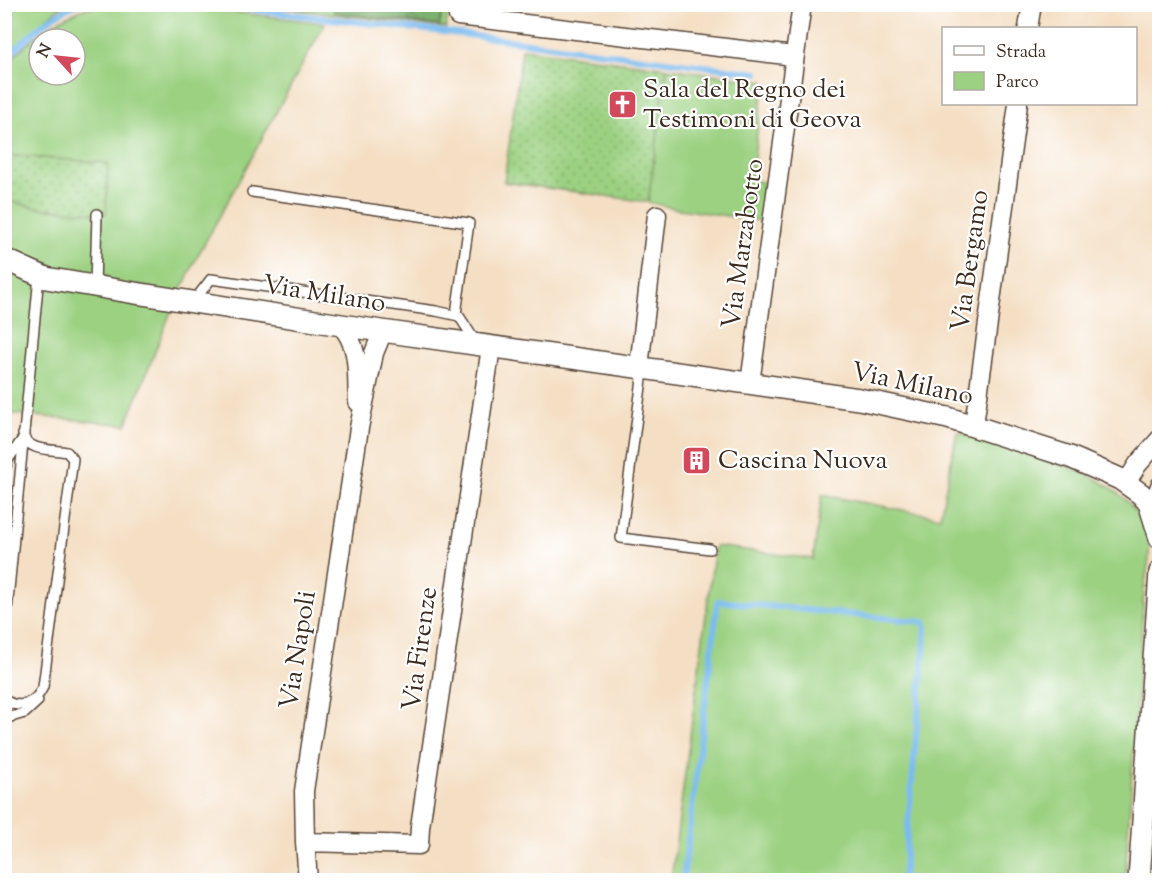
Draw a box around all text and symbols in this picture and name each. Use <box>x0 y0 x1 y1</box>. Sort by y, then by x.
north arrow <box>27 27 87 87</box>
legend <box>942 27 1137 105</box>
text: N <box>33 40 59 62</box>
text: Strada <box>996 40 1046 66</box>
text: Parco <box>996 70 1039 96</box>
place label: Sala del Regno dei Testimoni di Geova <box>643 72 861 139</box>
church icon: Sala del Regno dei Testimoni di Geova <box>606 89 638 121</box>
street label: Via Marzabotto <box>714 157 774 331</box>
street label: Via Bergamo <box>943 188 999 334</box>
street label: Via Milano <box>260 267 388 323</box>
street label: Via Milano <box>847 354 977 416</box>
place label: Cascina Nuova <box>718 443 887 480</box>
building icon: Cascina Nuova <box>681 445 713 477</box>
street label: Via Firenze <box>394 585 448 713</box>
street label: Via Napoli <box>271 588 327 712</box>

